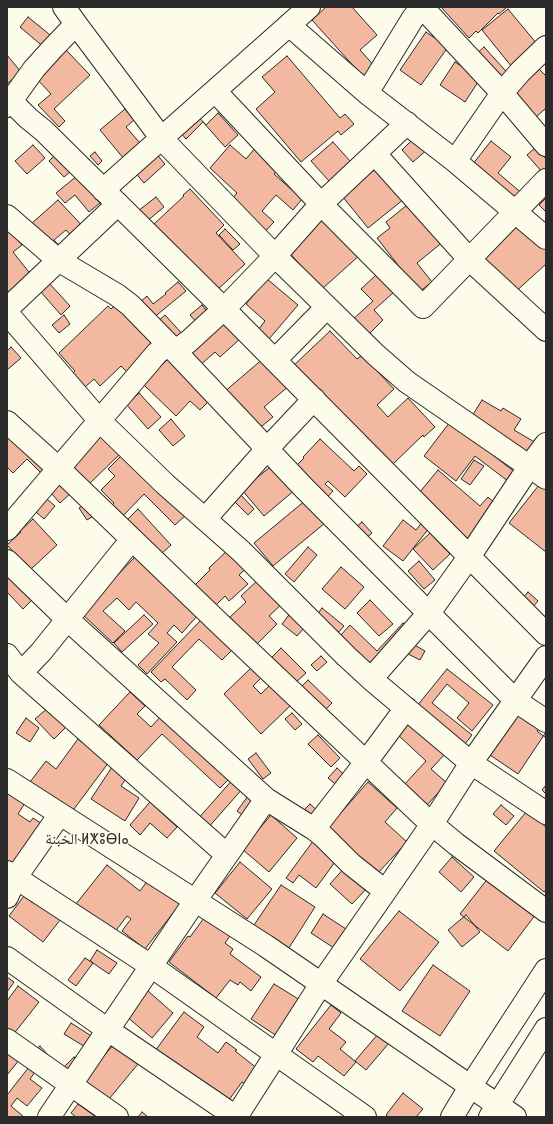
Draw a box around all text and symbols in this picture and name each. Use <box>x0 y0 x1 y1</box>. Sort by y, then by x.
district label: الخبنة ⵍⵅⵓⴱⵏⴰ <box>45 831 129 849</box>

